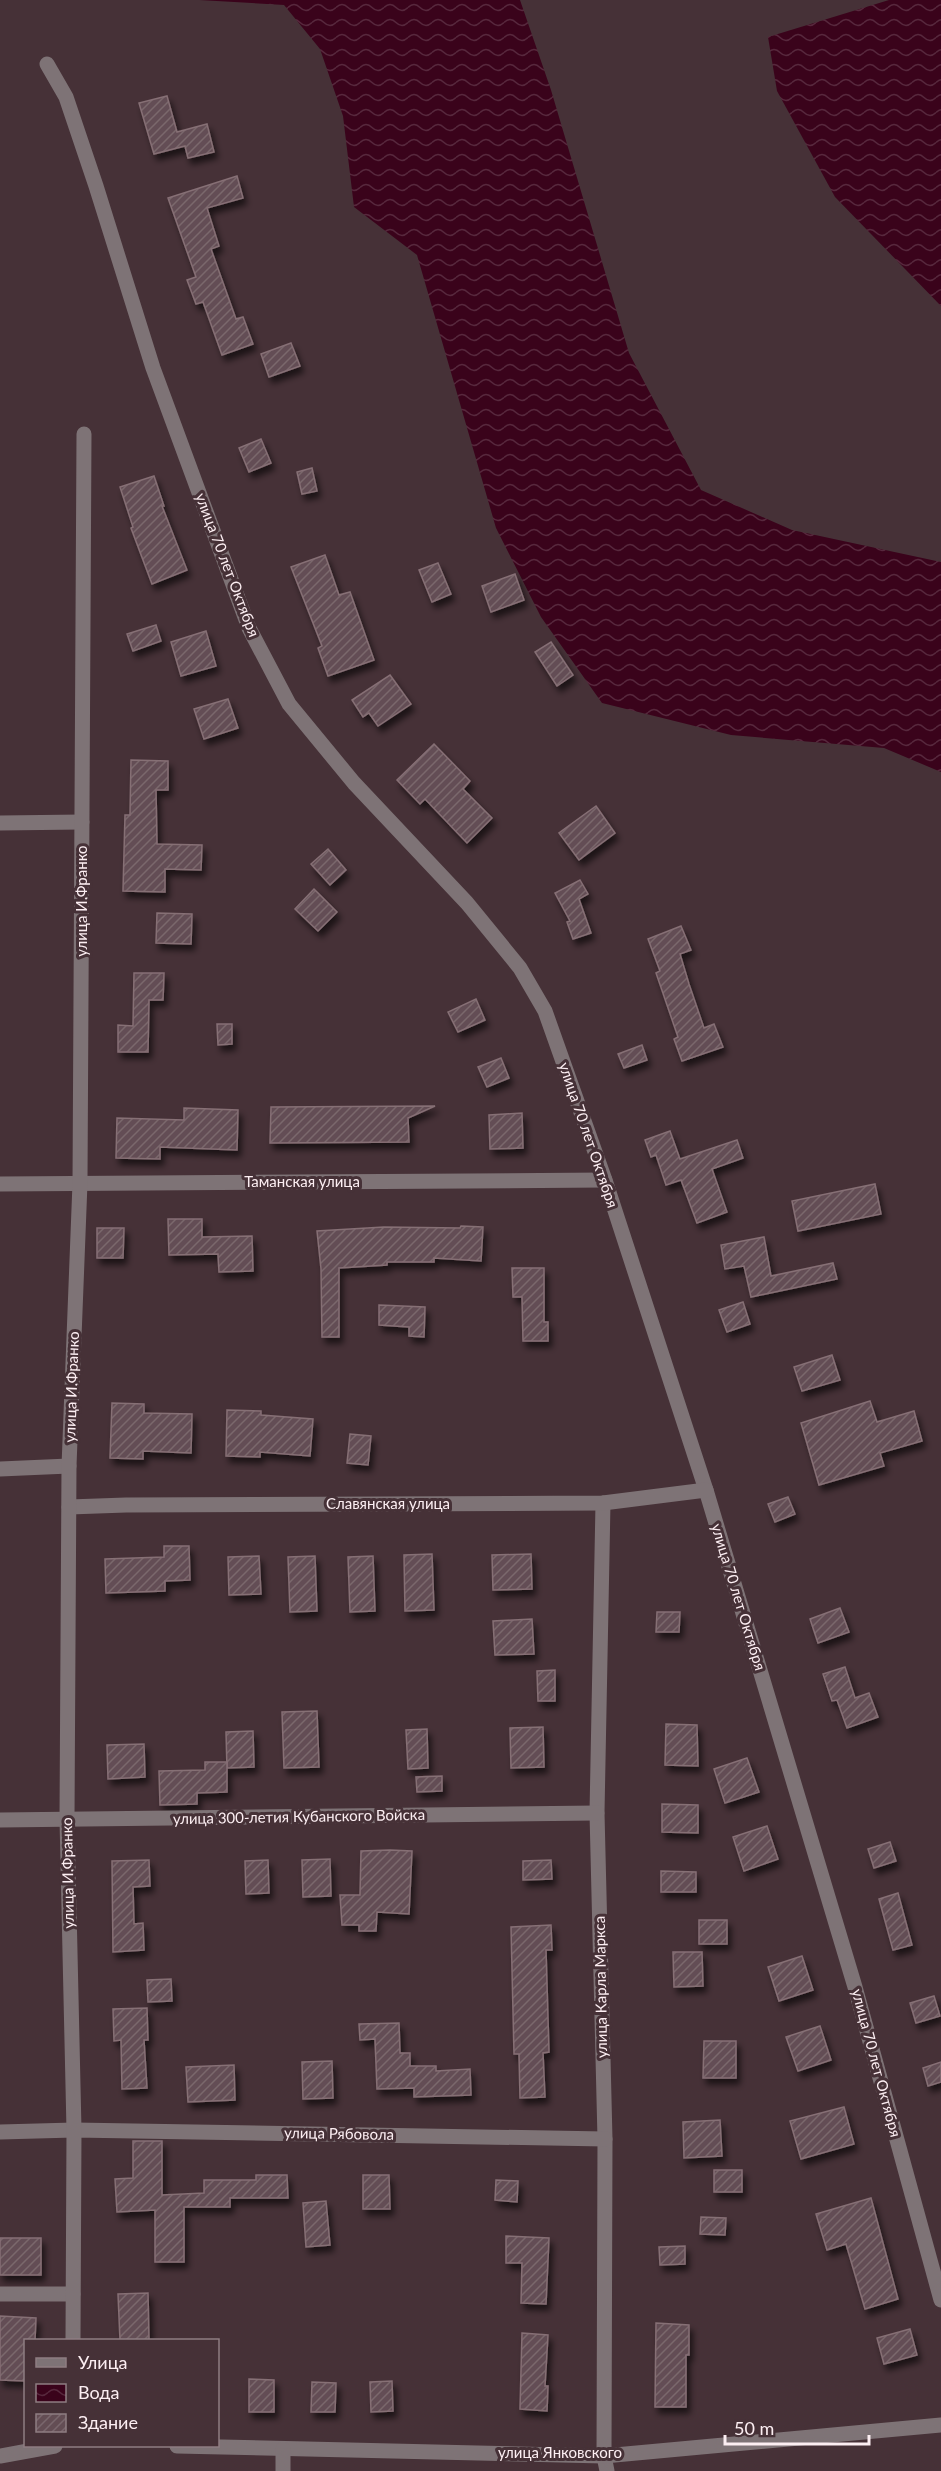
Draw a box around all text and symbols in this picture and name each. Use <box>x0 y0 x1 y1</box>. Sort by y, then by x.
street label: улица 70 лет Октября <box>192 490 264 639</box>
street label: улица И.Франко <box>72 845 90 957</box>
street label: улица 70 лет Октября <box>556 1059 622 1210</box>
street label: Таманская улица <box>244 1172 360 1190</box>
street label: улица И.Франко <box>60 1331 82 1443</box>
street label: Славянская улица <box>326 1494 450 1512</box>
street label: улица 70 лет Октября <box>708 1521 770 1672</box>
street label: улица 300-летия Кубанского Войска <box>173 1805 425 1827</box>
street label: улица И.Франко <box>57 1817 77 1929</box>
street label: улица Карла Маркса <box>590 1916 610 2058</box>
street label: улица 70 лет Октября <box>848 1987 905 2139</box>
street label: улица Рябовола <box>284 2123 394 2143</box>
legend <box>24 2339 219 2447</box>
text: Улица <box>78 2351 128 2373</box>
text: Вода <box>78 2381 119 2403</box>
scale bar <box>725 2408 869 2446</box>
text: Здание <box>78 2411 138 2433</box>
text: 50 m <box>734 2417 774 2439</box>
street label: улица Янковского <box>498 2443 622 2461</box>

